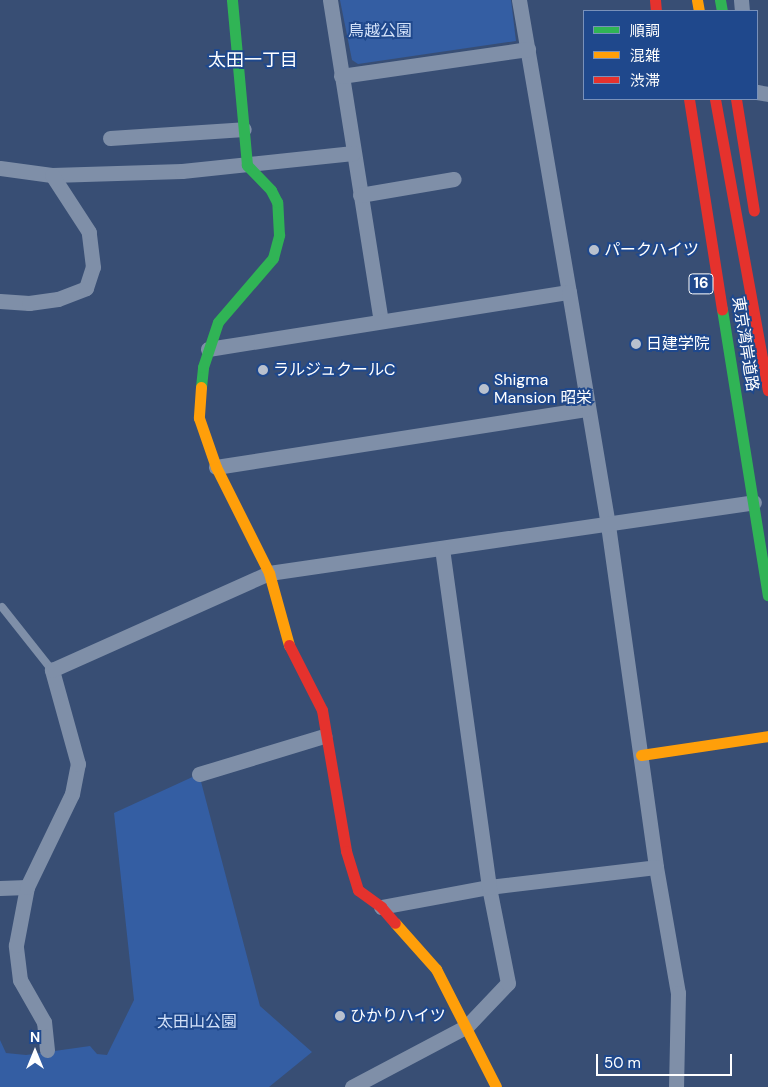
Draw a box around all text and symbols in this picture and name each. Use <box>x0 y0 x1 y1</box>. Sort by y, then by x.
legend <box>583 10 758 100</box>
park label: 鳥越公園 <box>348 21 412 41</box>
text: 順調 <box>630 21 660 41</box>
text: 混雑 <box>630 46 660 66</box>
district label: 太田一丁目 <box>208 49 298 71</box>
text: 渋滞 <box>630 71 660 91</box>
place label: パークハイツ <box>604 240 700 260</box>
marker: パークハイツ <box>588 244 600 256</box>
road number: 16 <box>688 272 714 296</box>
street label: 東京湾岸道路 <box>728 295 762 393</box>
place label: 日建学院 <box>646 334 710 354</box>
marker: 日建学院 <box>630 338 642 350</box>
place label: ラルジュクールC <box>273 360 396 380</box>
marker: ラルジュクールC <box>257 364 269 376</box>
place label: Shigma Mansion 昭栄 <box>494 370 592 408</box>
marker: Shigma Mansion 昭栄 <box>478 383 490 395</box>
place label: ひかりハイツ <box>350 1006 446 1026</box>
marker: ひかりハイツ <box>334 1010 346 1022</box>
park label: 太田山公園 <box>157 1012 237 1032</box>
north arrow <box>10 1027 60 1077</box>
text: N <box>30 1028 40 1046</box>
scale bar <box>598 1044 734 1076</box>
text: 50 m <box>604 1053 641 1073</box>

